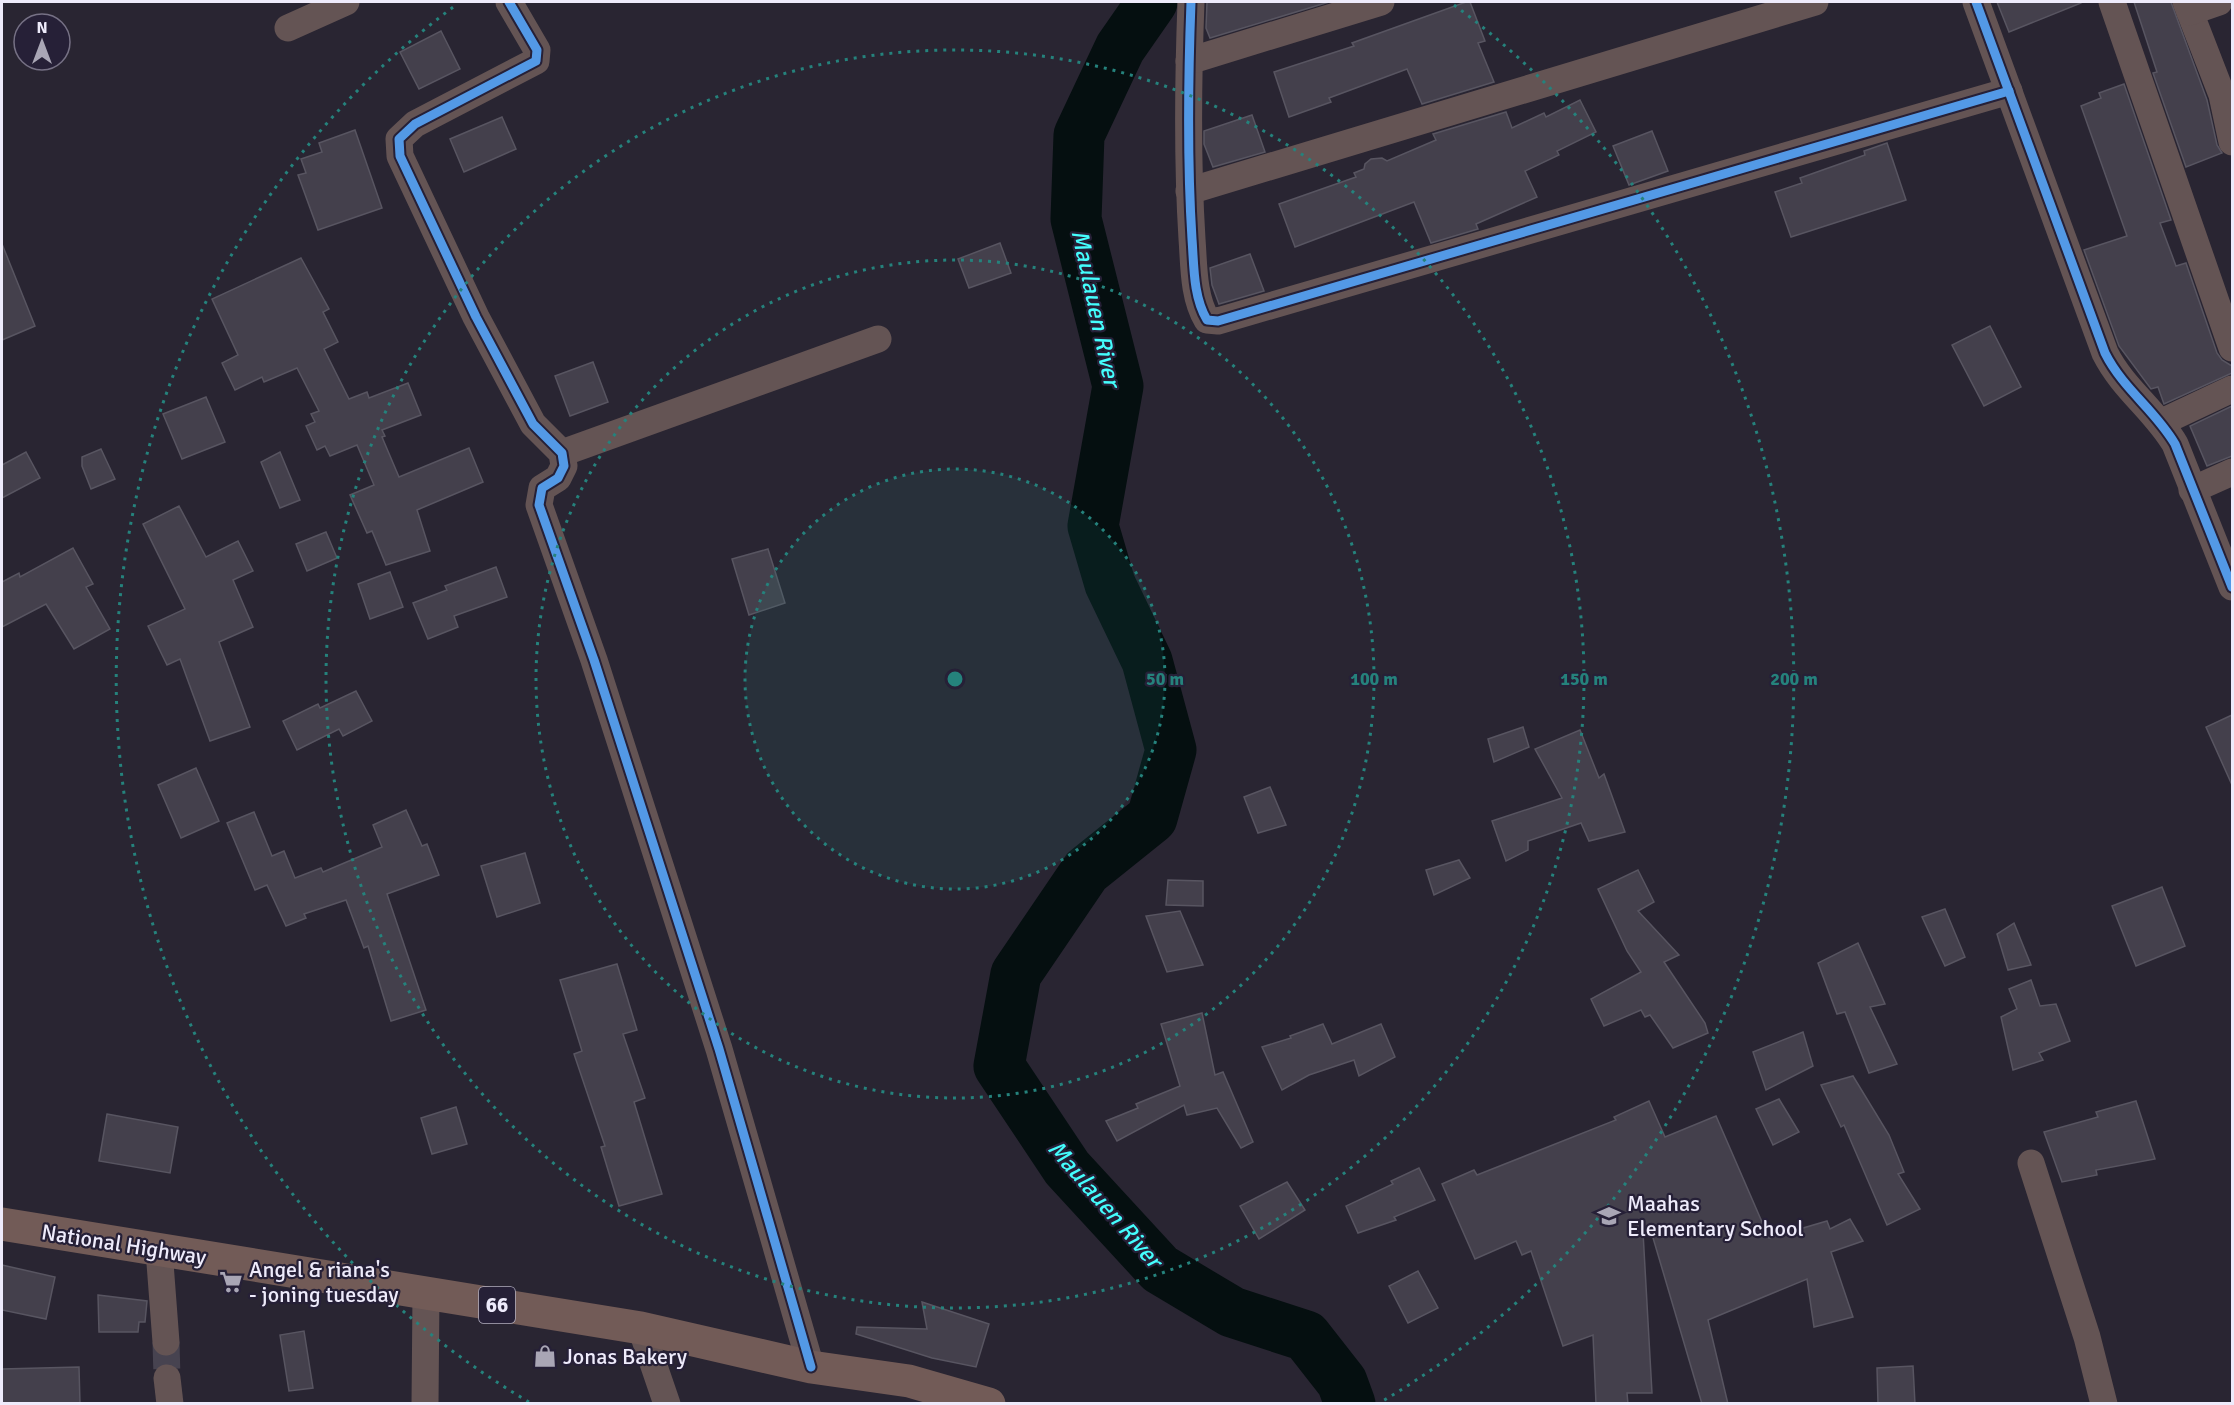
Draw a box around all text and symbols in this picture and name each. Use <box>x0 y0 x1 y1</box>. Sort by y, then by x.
north arrow <box>12 12 72 72</box>
text: N <box>36 18 48 38</box>
water label: Maulauen River <box>1065 227 1128 392</box>
text: 50 m <box>1146 668 1184 690</box>
text: 100 m <box>1350 668 1398 690</box>
text: 150 m <box>1560 668 1608 690</box>
text: 200 m <box>1770 668 1818 690</box>
centre of rings <box>945 669 965 689</box>
water label: Maulauen River <box>1041 1134 1171 1276</box>
place label: Maahas Elementary School <box>1627 1190 1804 1242</box>
school or university icon: Maahas Elementary School <box>1596 1203 1622 1229</box>
street label: National Highway <box>40 1218 209 1271</box>
place label: Angel & riana's - joning tuesday <box>249 1256 399 1308</box>
supermarket icon: Angel & riana's - joning tuesday <box>218 1269 244 1295</box>
road number: 66 <box>479 1287 515 1323</box>
shop icon: Jonas Bakery <box>532 1343 558 1369</box>
place label: Jonas Bakery <box>563 1343 688 1370</box>

